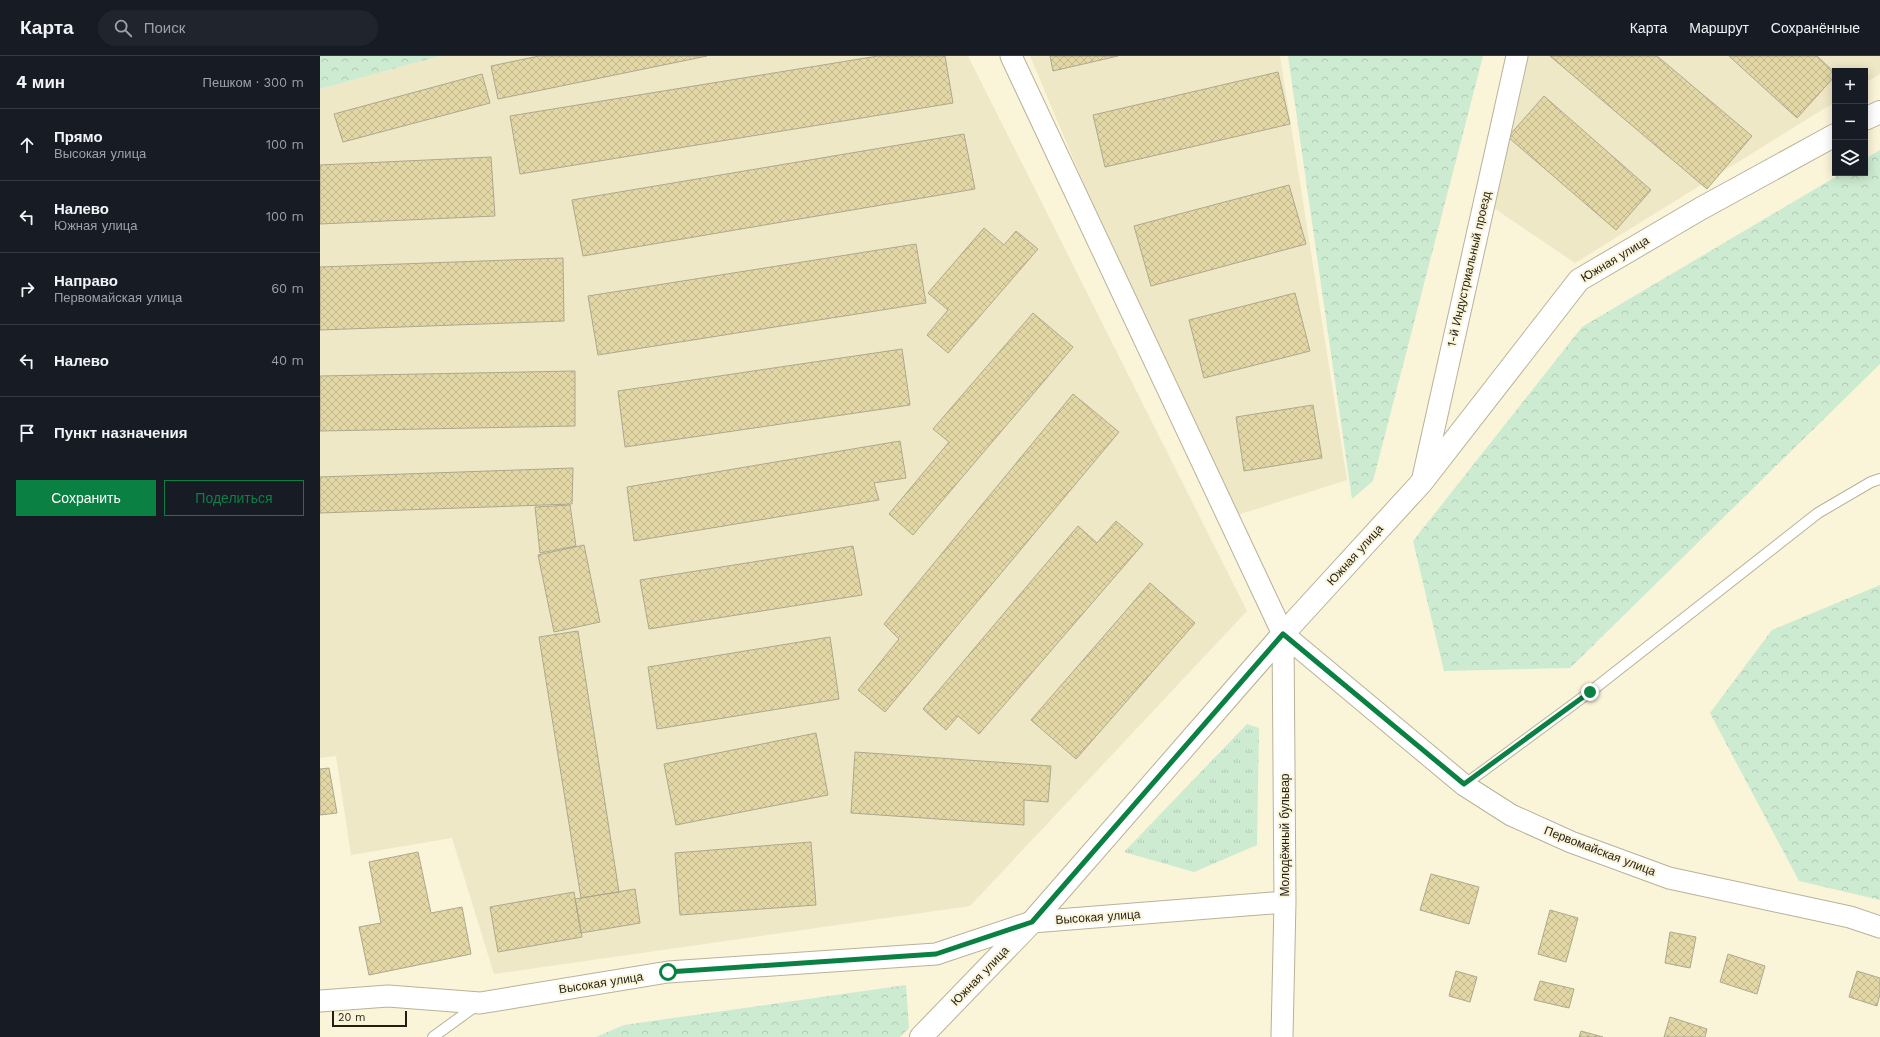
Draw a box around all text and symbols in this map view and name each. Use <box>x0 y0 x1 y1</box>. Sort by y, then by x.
search box <box>98 10 378 46</box>
text: Карта <box>20 16 74 39</box>
icon: search <box>112 17 134 39</box>
text: Поиск <box>144 19 185 37</box>
text: Карта <box>1630 20 1667 36</box>
text: Маршрут <box>1689 20 1749 36</box>
text: Сохранённые <box>1771 20 1860 36</box>
map controls <box>1832 68 1868 176</box>
button: + <box>1832 68 1868 104</box>
text: 4 мин <box>16 72 65 92</box>
text: Пешком · 300 m <box>203 75 304 90</box>
button: − <box>1832 104 1868 140</box>
text: Прямо <box>54 128 103 146</box>
icon: ahead <box>16 134 38 156</box>
text: 100 m <box>266 137 304 152</box>
button: layers <box>1832 140 1868 176</box>
text: Высокая улица <box>54 146 146 161</box>
street label: 1-й Индустриальный проезд <box>1444 190 1494 348</box>
text: Налево <box>54 200 109 218</box>
icon: left <box>16 206 38 228</box>
text: 100 m <box>266 209 304 224</box>
text: Южная улица <box>54 218 137 233</box>
street label: Южная улица <box>1578 233 1652 285</box>
text: Направо <box>54 272 118 290</box>
icon: right <box>16 278 38 300</box>
text: 60 m <box>271 281 304 296</box>
text: Первомайская улица <box>54 290 182 305</box>
icon: left <box>16 350 38 372</box>
text: Налево <box>54 352 109 370</box>
text: 40 m <box>271 353 304 368</box>
icon: arrive <box>16 422 38 444</box>
text: Пункт назначения <box>54 424 187 442</box>
button: Сохранить <box>16 480 156 516</box>
button: Поделиться <box>164 480 304 516</box>
street label: Южная улица <box>1324 521 1386 588</box>
route end <box>1581 683 1599 701</box>
street label: Молодёжный бульвар <box>1278 773 1292 897</box>
street label: Первомайская улица <box>1542 823 1658 879</box>
street label: Высокая улица <box>1055 907 1141 927</box>
street label: Южная улица <box>948 943 1012 1009</box>
route start <box>659 963 677 981</box>
street label: Высокая улица <box>558 969 644 997</box>
scale bar <box>332 1009 407 1028</box>
text: 20 m <box>338 1011 366 1024</box>

